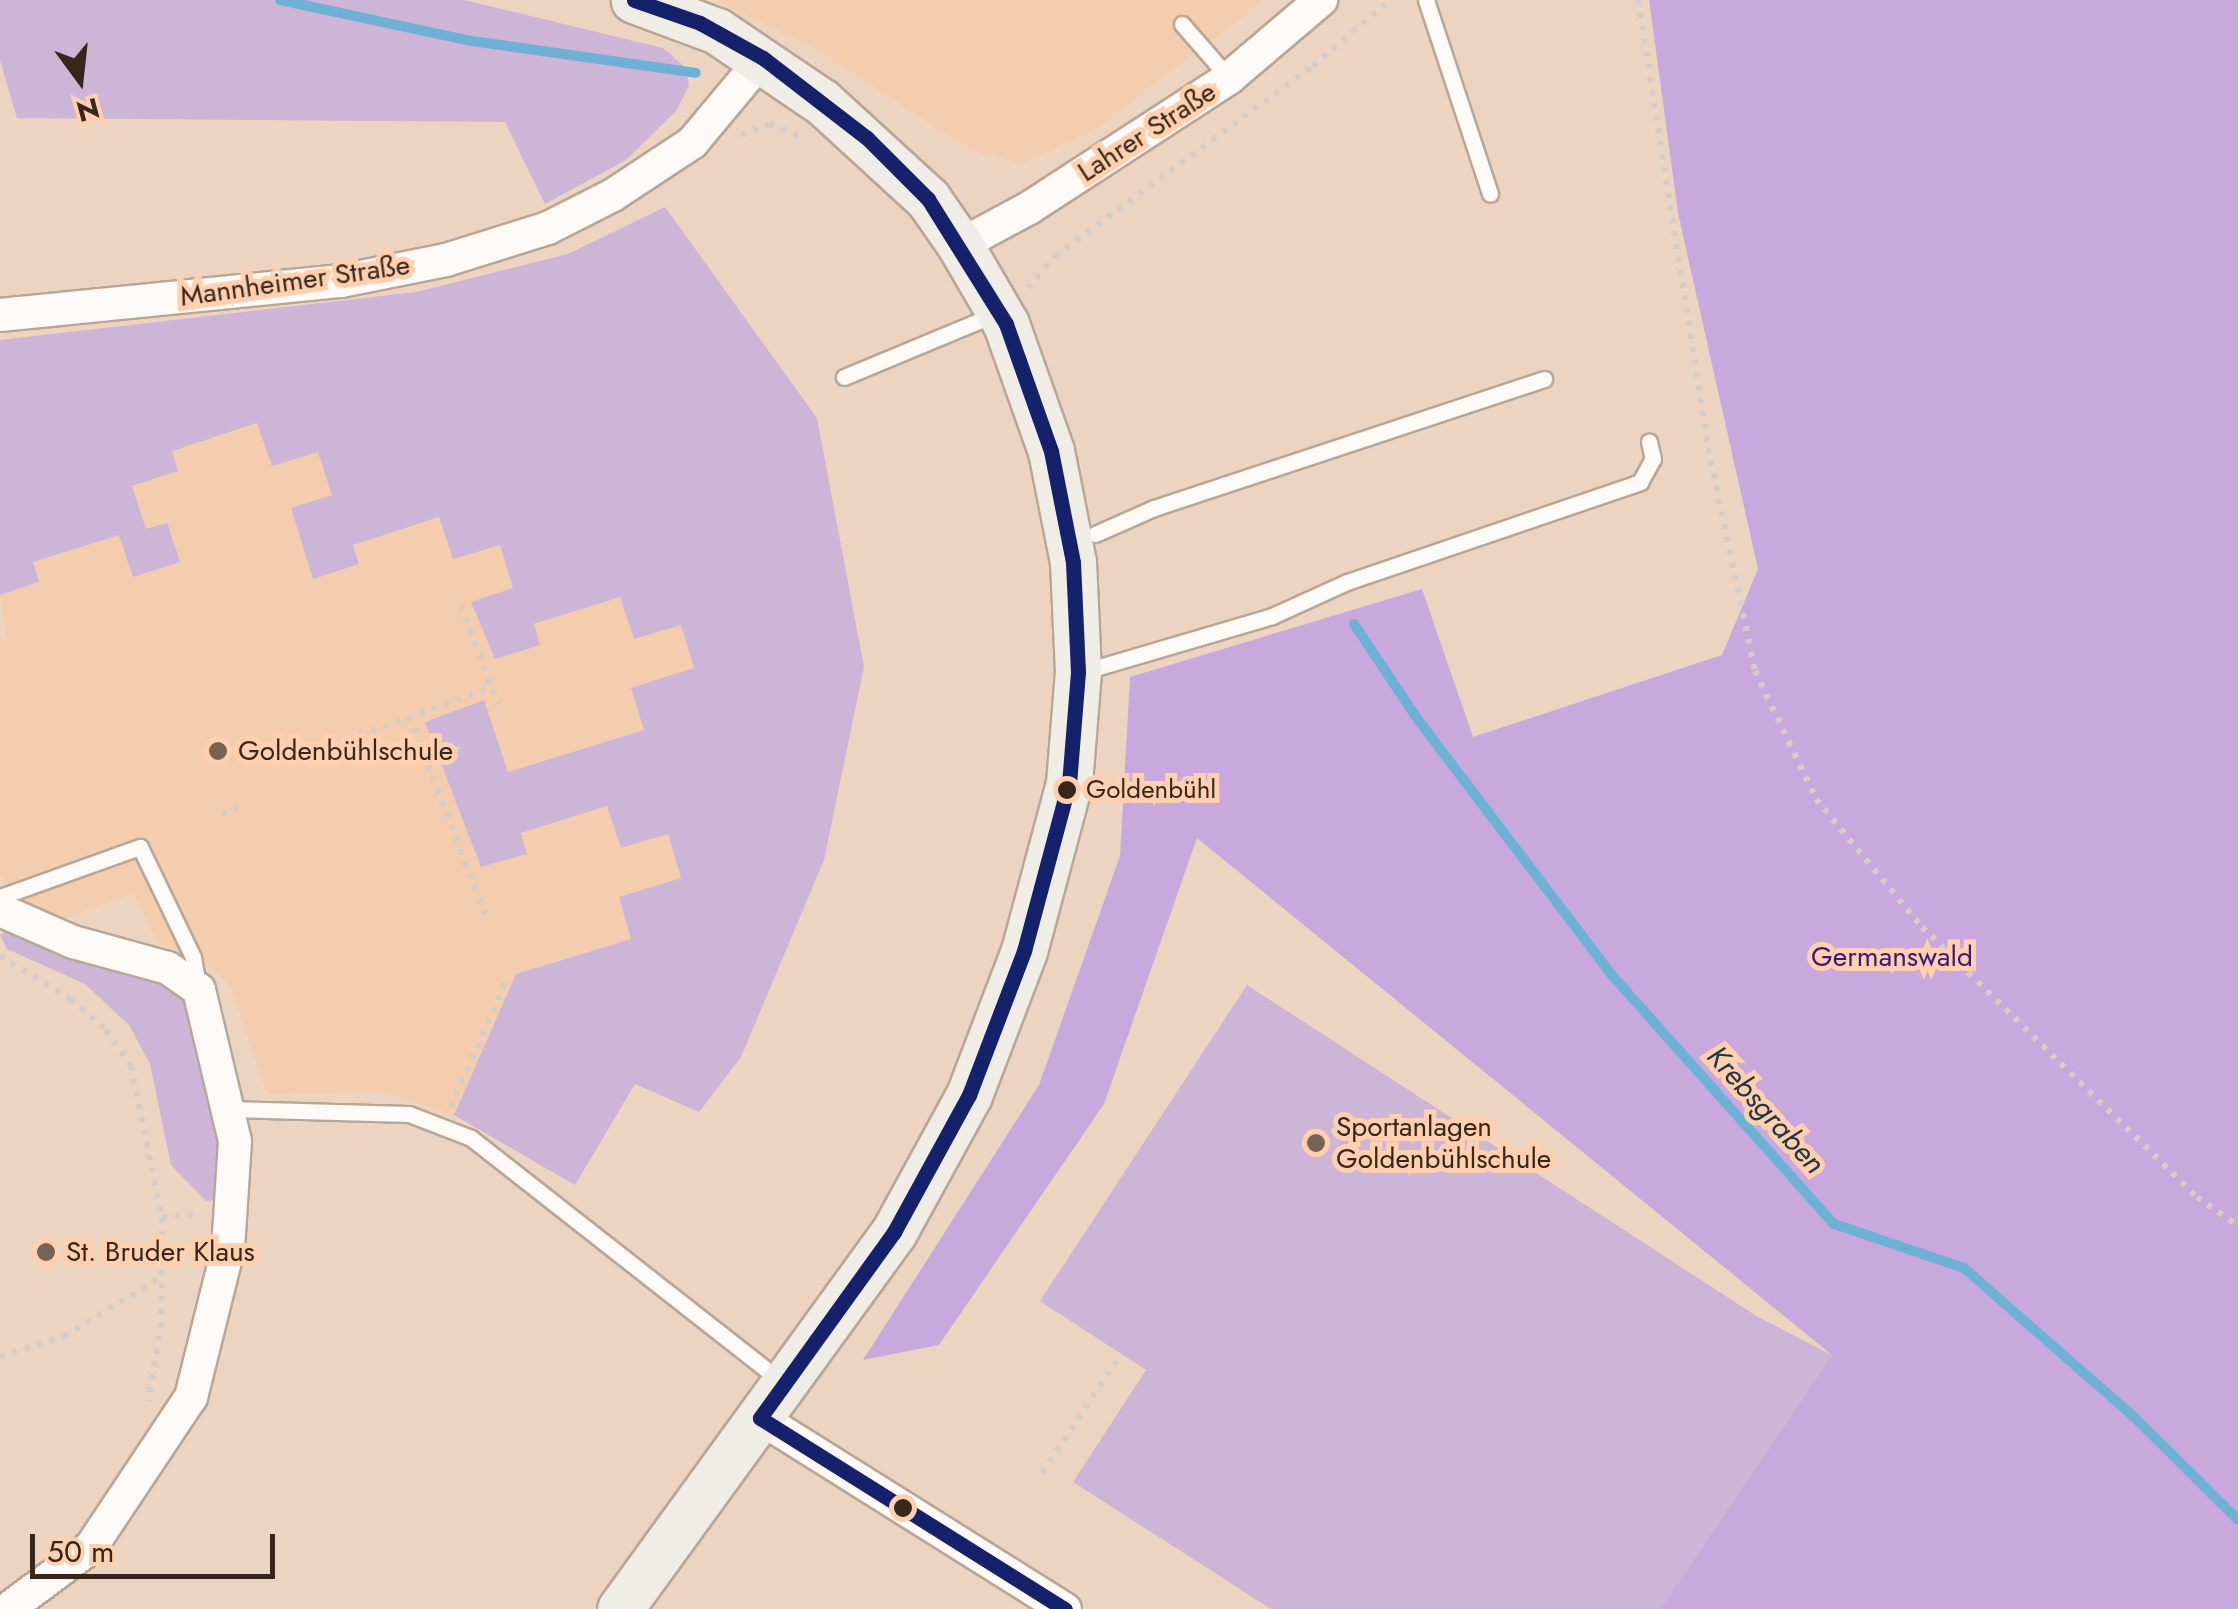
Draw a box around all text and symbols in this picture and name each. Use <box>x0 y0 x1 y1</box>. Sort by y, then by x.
north arrow <box>30 30 130 130</box>
street label: Lahrer Straße <box>1072 75 1222 189</box>
text: N <box>72 87 104 132</box>
street label: Mannheimer Straße <box>178 248 412 314</box>
place label: Goldenbühlschule <box>238 734 453 768</box>
marker: Goldenbühlschule <box>207 740 229 762</box>
place label: Goldenbühl <box>1086 774 1216 806</box>
marker: Goldenbühl <box>1057 780 1077 800</box>
park label: Germanswald <box>1811 940 1973 974</box>
water label: Krebsgraben <box>1699 1039 1833 1181</box>
place label: Sportanlagen Goldenbühlschule <box>1336 1110 1551 1176</box>
marker: Sportanlagen Goldenbühlschule <box>1305 1132 1327 1154</box>
place label: St. Bruder Klaus <box>66 1235 255 1269</box>
marker: St. Bruder Klaus <box>35 1241 57 1263</box>
unlabelled marker <box>893 1498 913 1518</box>
scale bar <box>35 1514 280 1576</box>
text: 50 m <box>47 1530 114 1573</box>

